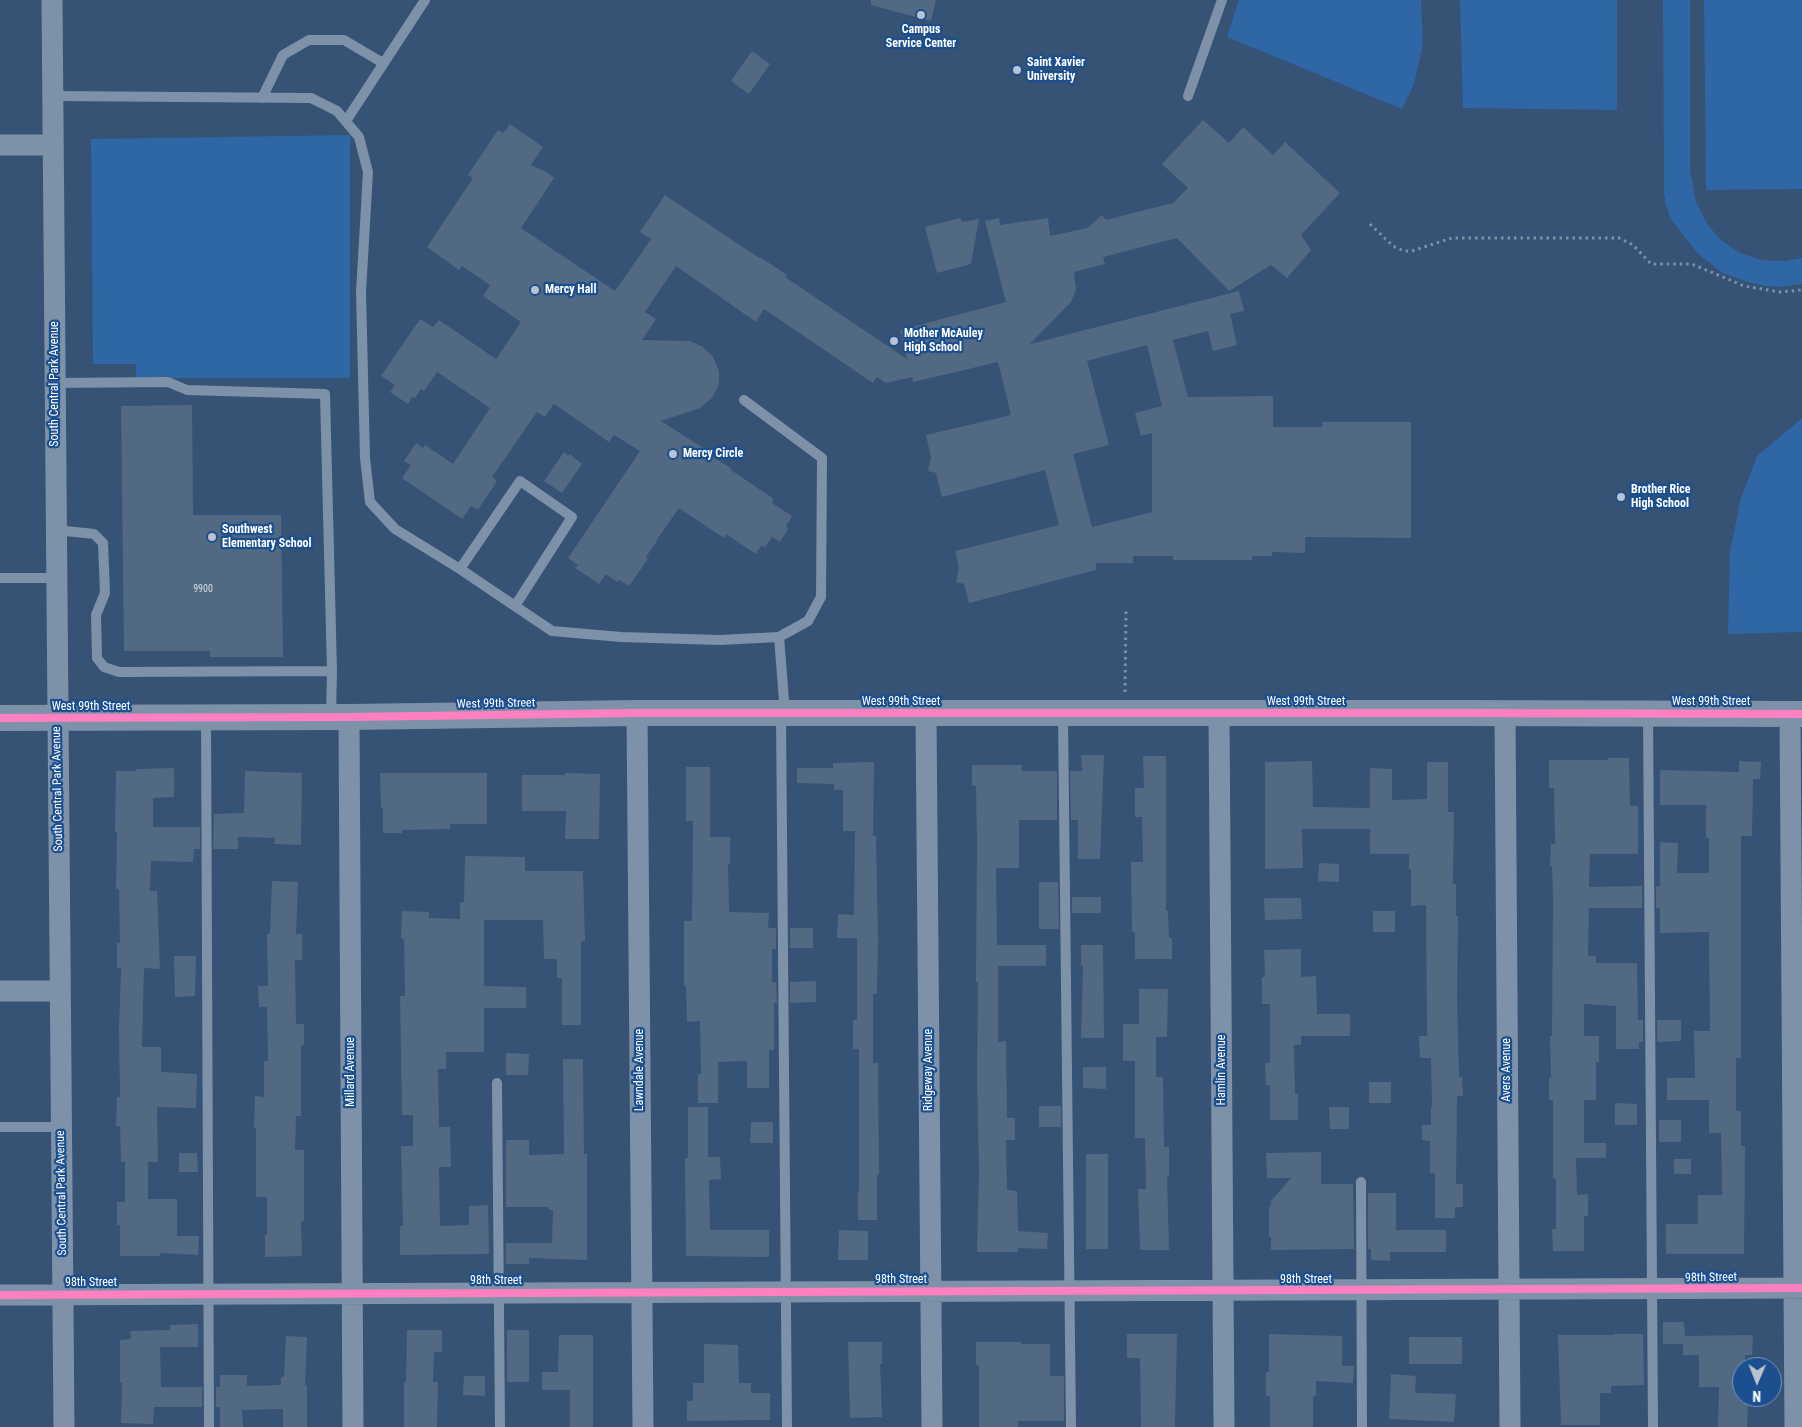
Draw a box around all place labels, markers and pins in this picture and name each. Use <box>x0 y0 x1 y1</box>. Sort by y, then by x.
marker: Campus Service Center <box>915 9 927 21</box>
place label: Campus Service Center <box>886 23 956 51</box>
place label: Saint Xavier University <box>1027 56 1085 84</box>
marker: Saint Xavier University <box>1011 64 1023 76</box>
place label: Mercy Hall <box>545 283 596 297</box>
marker: Mercy Hall <box>529 284 541 296</box>
place label: Mother McAuley High School <box>904 327 983 355</box>
marker: Mother McAuley High School <box>888 335 900 347</box>
place label: Mercy Circle <box>683 447 743 461</box>
marker: Mercy Circle <box>667 448 679 460</box>
place label: Brother Rice High School <box>1631 483 1690 511</box>
marker: Brother Rice High School <box>1615 491 1627 503</box>
place label: Southwest Elementary School <box>222 523 312 551</box>
marker: Southwest Elementary School <box>206 531 218 543</box>

